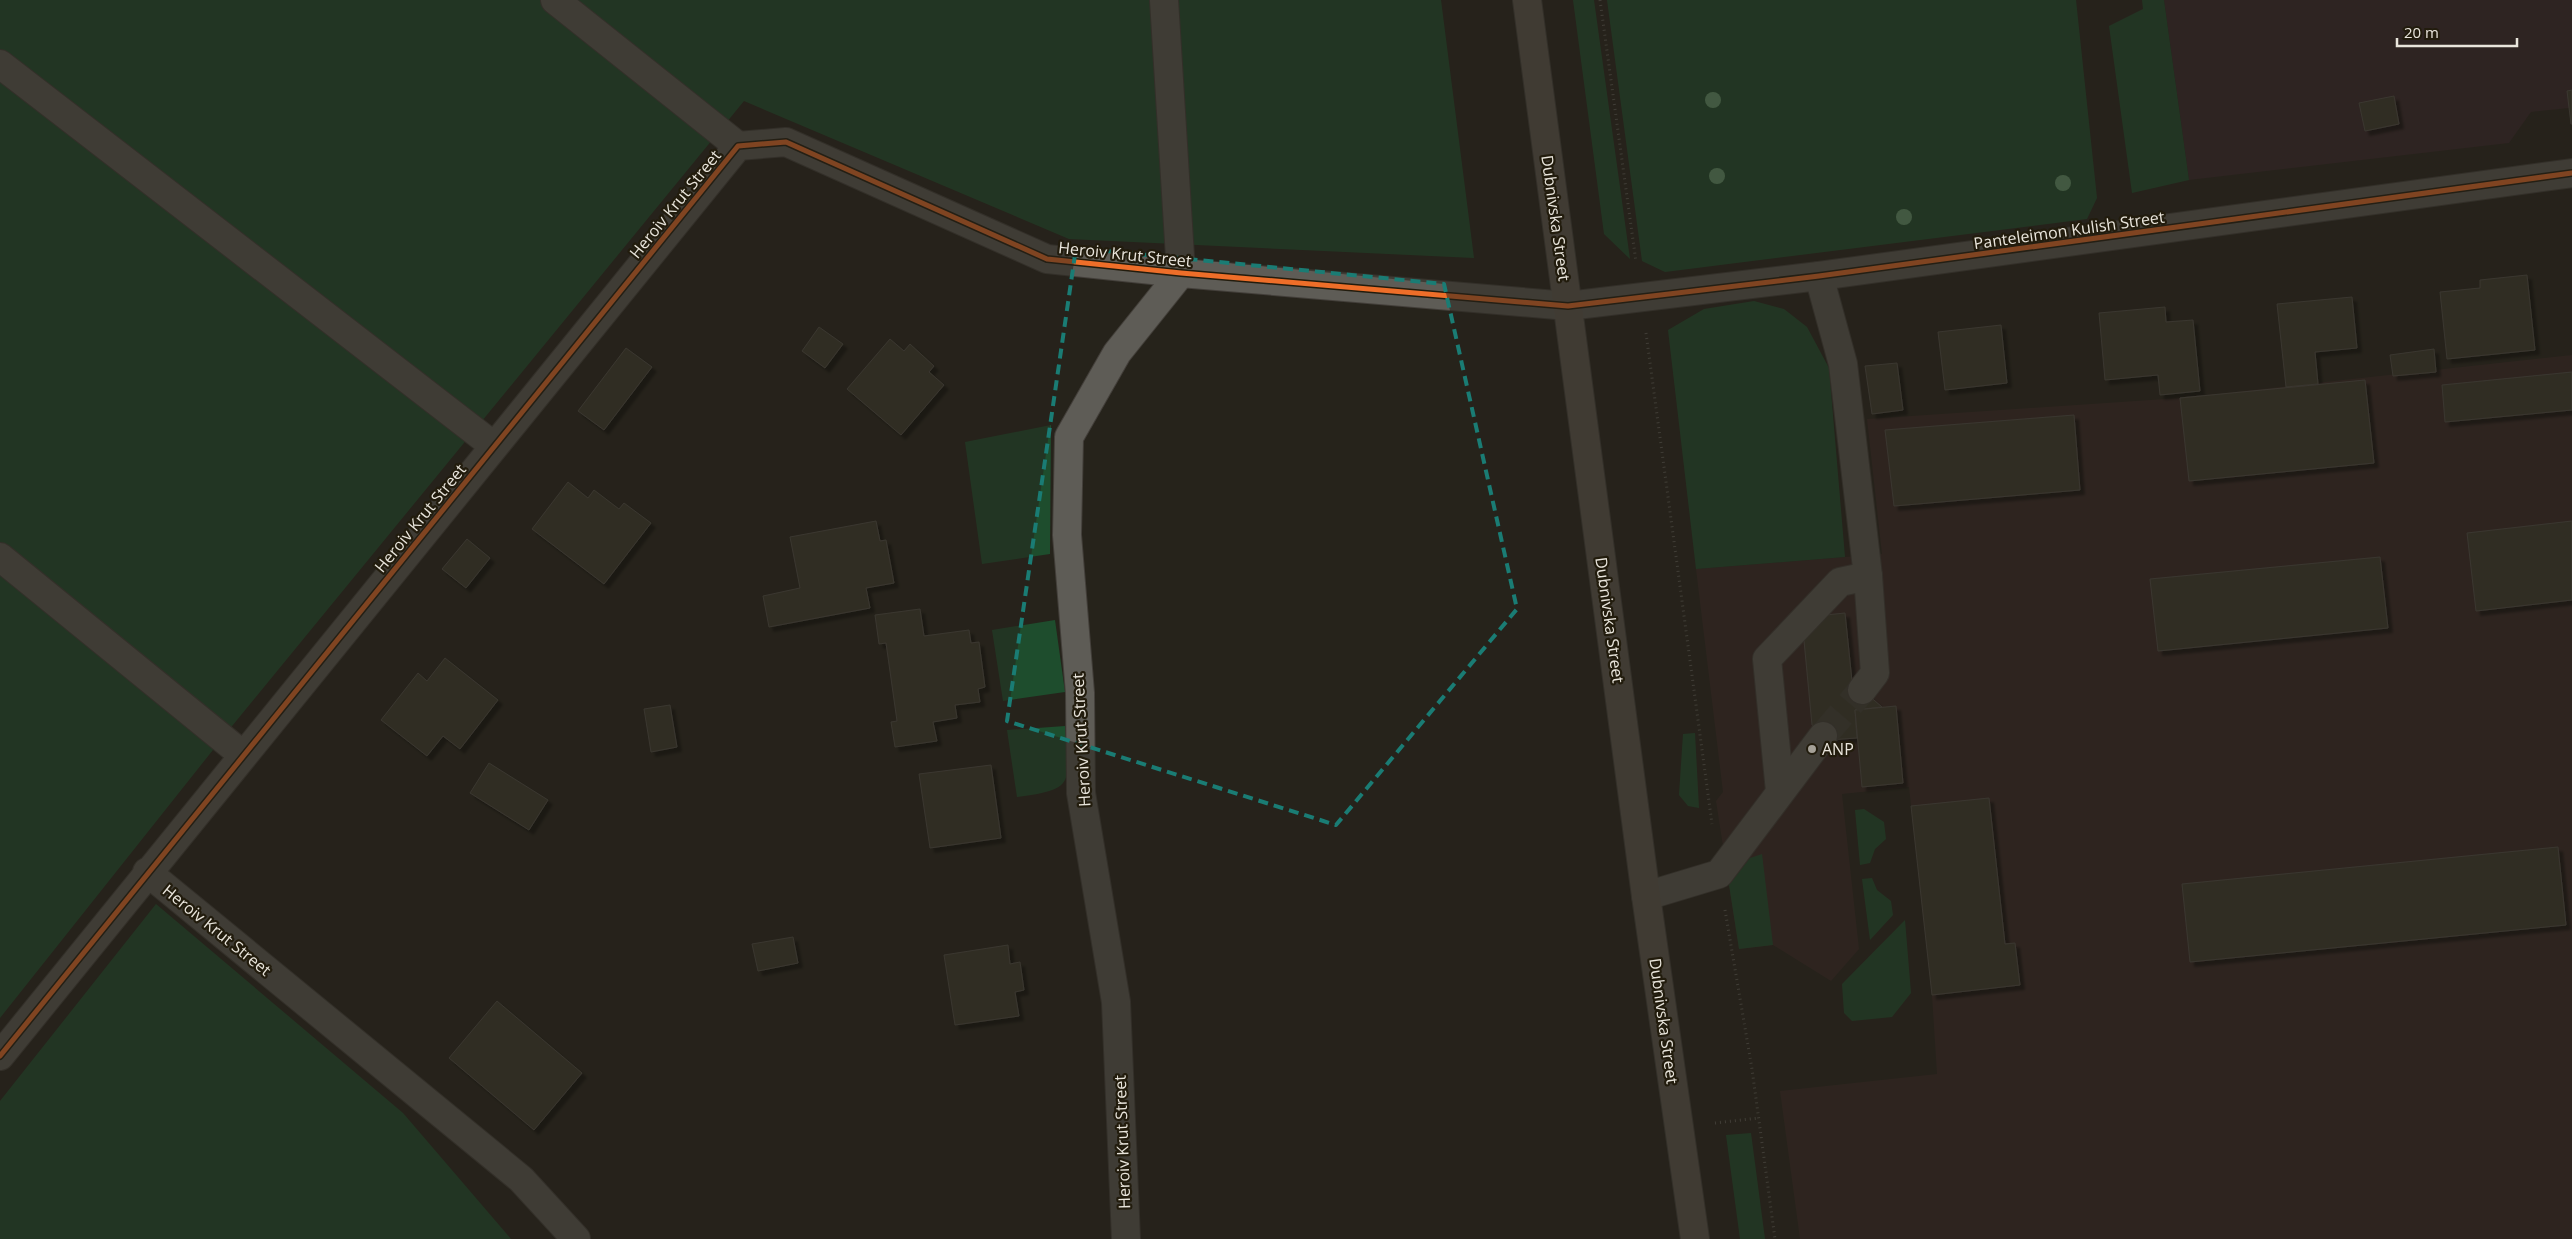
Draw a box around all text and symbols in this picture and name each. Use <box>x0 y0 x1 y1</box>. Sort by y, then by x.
scale bar <box>2397 15 2517 47</box>
text: 20 m <box>2404 22 2439 42</box>
street label: Heroiv Krut Street <box>624 145 726 263</box>
street label: Dubnivska Street <box>1536 154 1576 283</box>
street label: Panteleimon Kulish Street <box>1972 206 2166 254</box>
street label: Heroiv Krut Street <box>1057 236 1193 272</box>
street label: Heroiv Krut Street <box>369 459 471 577</box>
street label: Dubnivska Street <box>1590 556 1630 685</box>
street label: Heroiv Krut Street <box>1066 672 1095 807</box>
place label: ANP <box>1822 738 1854 760</box>
marker: ANP <box>1806 743 1818 755</box>
street label: Heroiv Krut Street <box>158 879 276 981</box>
street label: Dubnivska Street <box>1644 957 1684 1086</box>
street label: Heroiv Krut Street <box>1109 1074 1135 1209</box>

